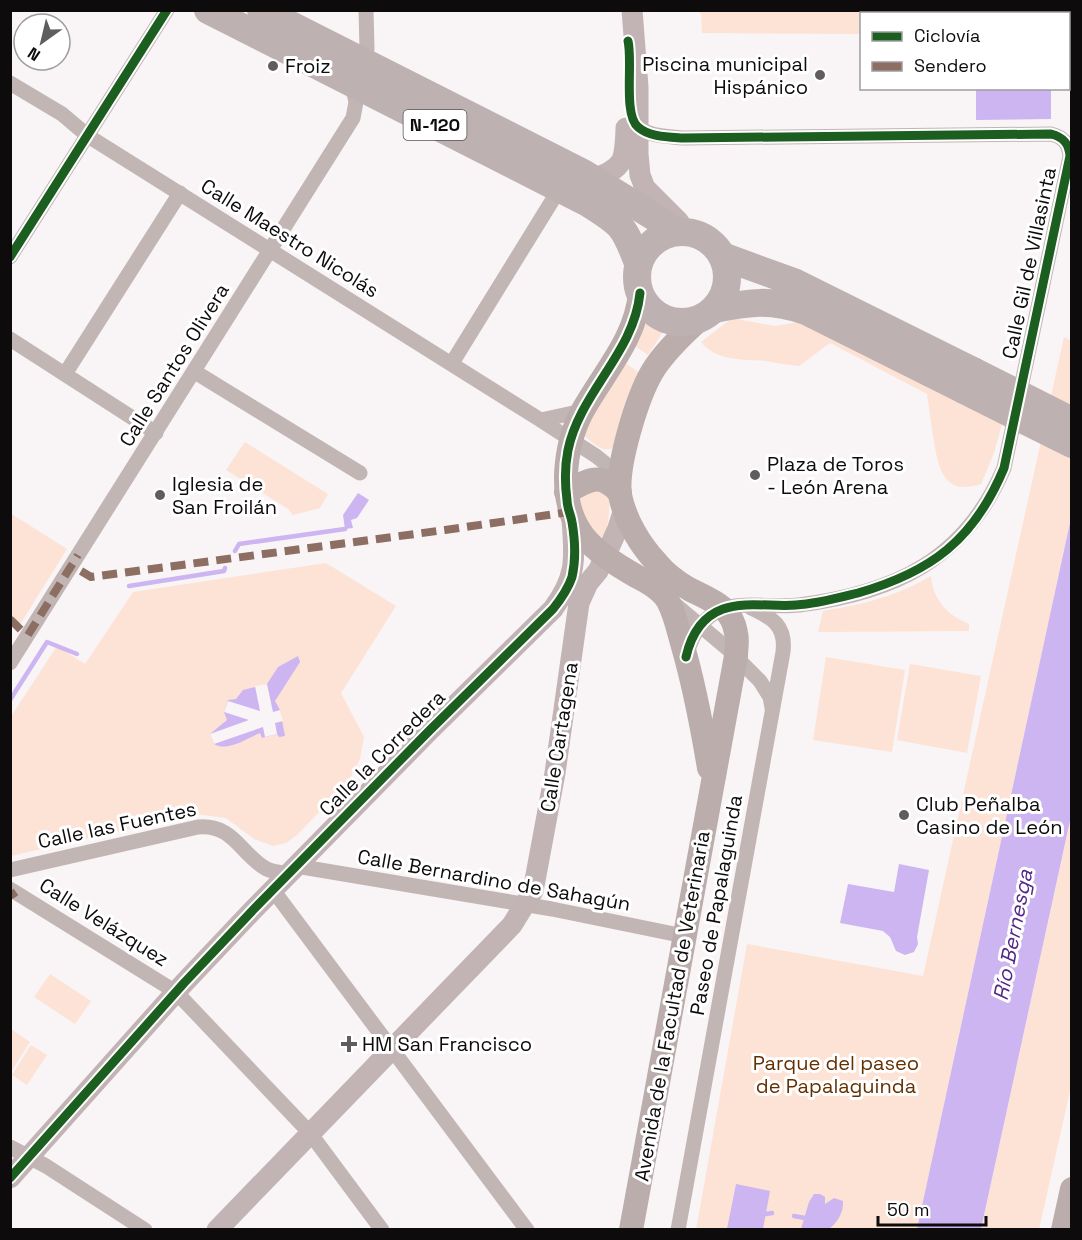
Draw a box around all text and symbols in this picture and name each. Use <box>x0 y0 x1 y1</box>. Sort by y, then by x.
north arrow <box>12 12 72 72</box>
legend <box>860 12 1070 90</box>
text: Ciclovía <box>914 24 980 47</box>
text: N <box>24 42 44 66</box>
place label: Piscina municipal Hispánico <box>642 51 808 100</box>
place label: Froiz <box>285 53 331 79</box>
text: Sendero <box>914 54 987 77</box>
marker: Froiz <box>266 59 280 73</box>
marker: Piscina municipal Hispánico <box>813 68 827 82</box>
road number: N-120 <box>404 110 466 140</box>
street label: Calle Gil de Villasinta <box>996 165 1062 361</box>
street label: Calle Maestro Nicolás <box>196 173 384 303</box>
street label: Calle Santos Olivera <box>113 278 235 452</box>
place label: Plaza de Toros - León Arena <box>767 451 904 500</box>
marker: Plaza de Toros - León Arena <box>748 468 762 482</box>
place label: Iglesia de San Froilán <box>172 471 277 520</box>
marker: Iglesia de San Froilán <box>153 488 167 502</box>
street label: Calle Cartagena <box>534 660 584 814</box>
street label: Calle la Corredera <box>313 684 451 822</box>
place label: Club Peñalba Casino de León <box>916 791 1063 840</box>
street label: Paseo de Papalaguinda <box>684 793 748 1017</box>
street label: Calle las Fuentes <box>35 796 199 854</box>
marker: Club Peñalba Casino de León <box>897 808 911 822</box>
street label: Avenida de la Facultad de Veterinaria <box>628 829 716 1183</box>
street label: Calle Bernardino de Sahagún <box>356 843 632 917</box>
water label: Río Bernesga <box>987 866 1039 1003</box>
street label: Calle Velázquez <box>34 872 174 972</box>
place label: HM San Francisco <box>362 1031 532 1057</box>
marker: HM San Francisco <box>340 1035 358 1053</box>
park label: Parque del paseo de Papalaguinda <box>753 1050 919 1099</box>
scale bar <box>878 1189 986 1227</box>
text: 50 m <box>887 1198 929 1221</box>

